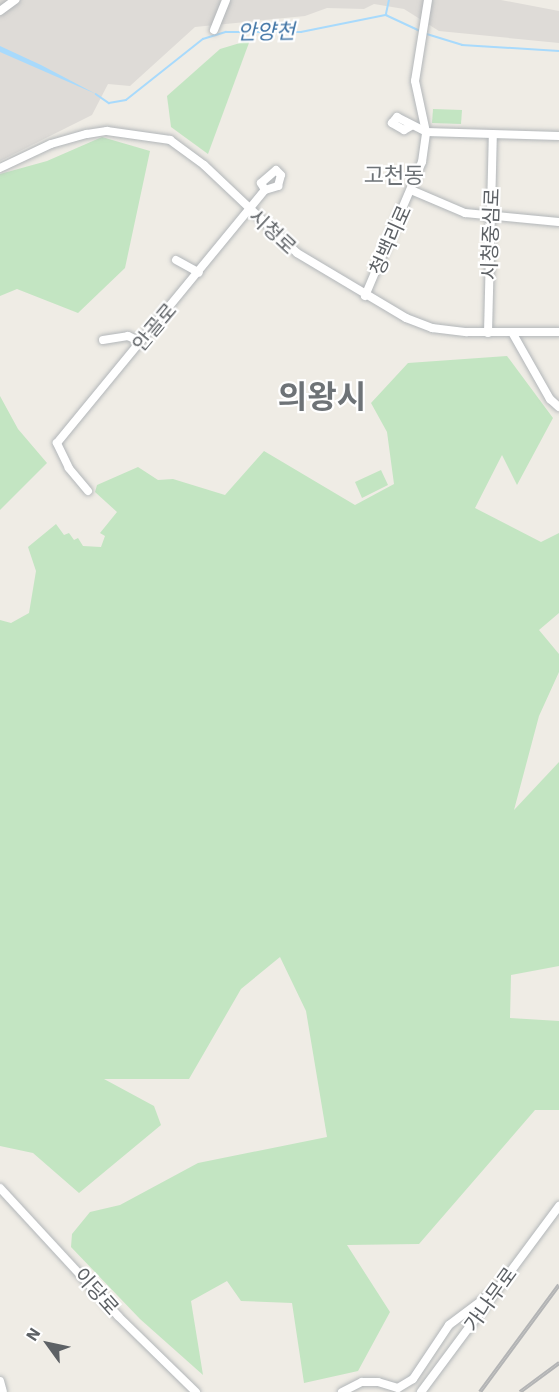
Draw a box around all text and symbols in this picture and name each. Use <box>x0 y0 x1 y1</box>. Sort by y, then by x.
water label: 안양천 <box>237 18 295 44</box>
district label: 고천동 <box>364 162 424 188</box>
street label: 시청중심로 <box>476 188 504 280</box>
street label: 청백리로 <box>364 202 416 278</box>
street label: 시청로 <box>245 203 301 259</box>
street label: 안골로 <box>127 298 181 356</box>
district label: 의왕시 <box>278 377 366 415</box>
street label: 이당로 <box>70 1262 124 1320</box>
street label: 가나무로 <box>459 1262 521 1336</box>
north arrow <box>18 1314 78 1374</box>
text: N <box>21 1324 44 1345</box>

